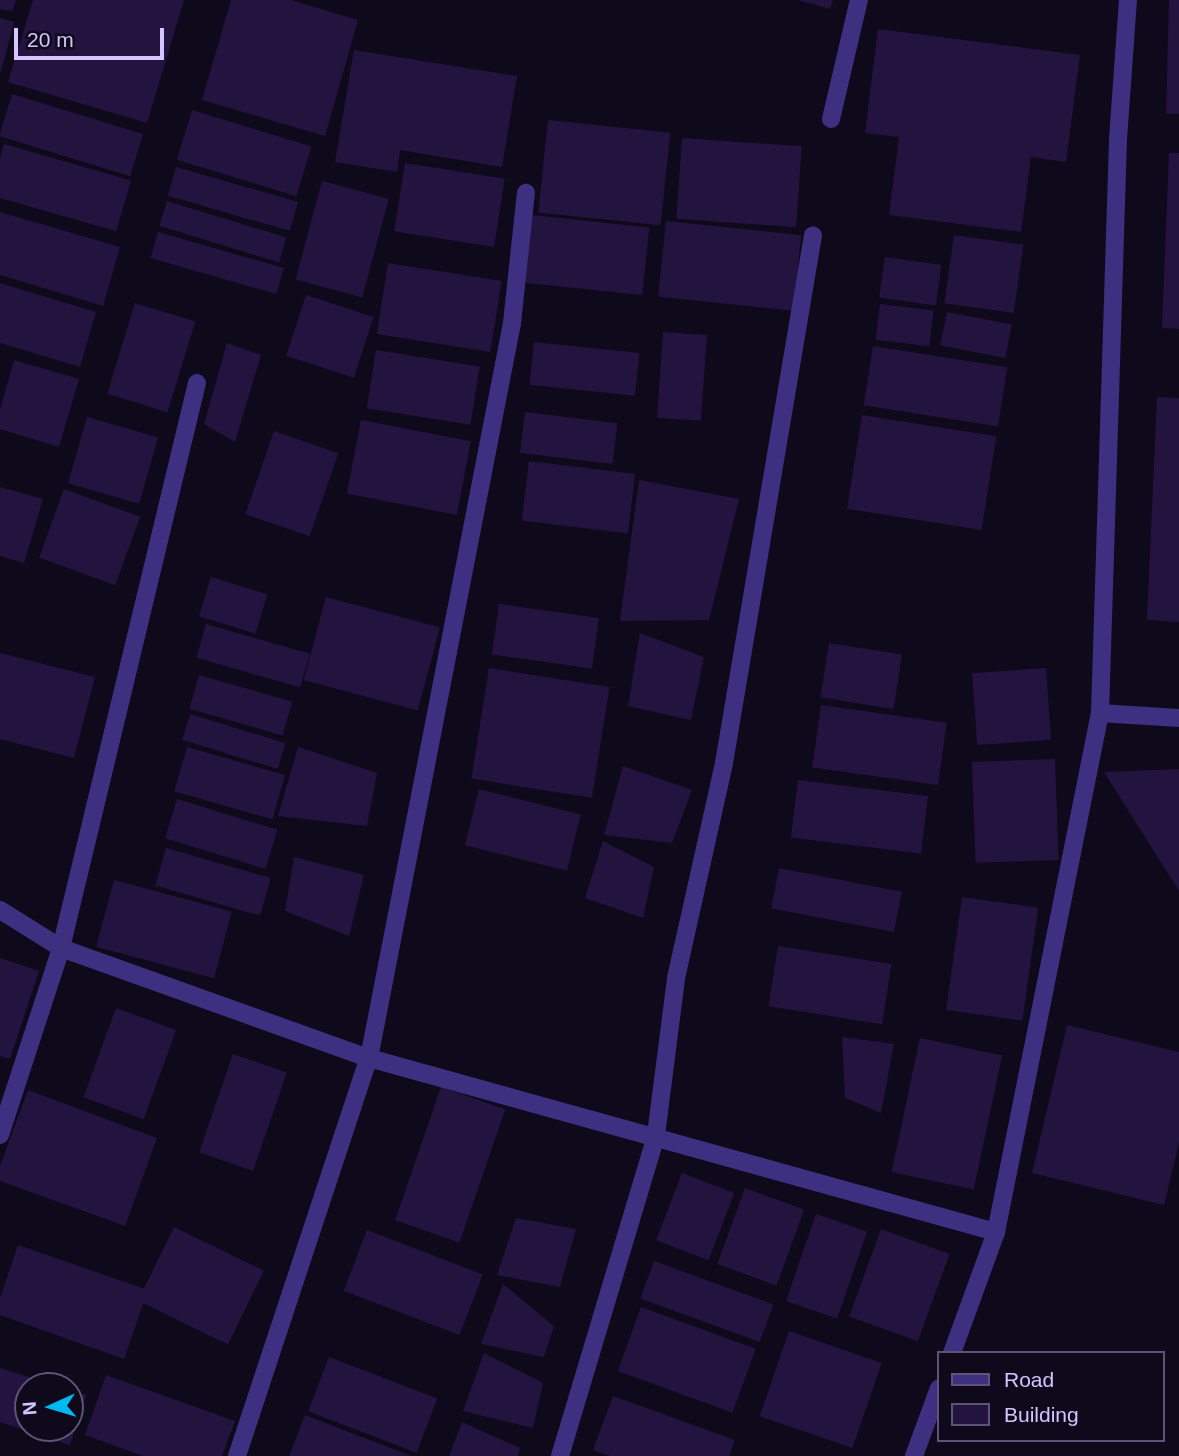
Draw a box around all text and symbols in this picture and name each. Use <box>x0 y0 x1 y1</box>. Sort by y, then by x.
scale bar <box>18 14 168 58</box>
text: 20 m <box>27 28 74 51</box>
legend <box>937 1351 1165 1442</box>
text: Road <box>1004 1368 1054 1391</box>
north arrow <box>14 1372 84 1442</box>
text: N <box>19 1401 41 1416</box>
text: Building <box>1004 1403 1079 1426</box>

